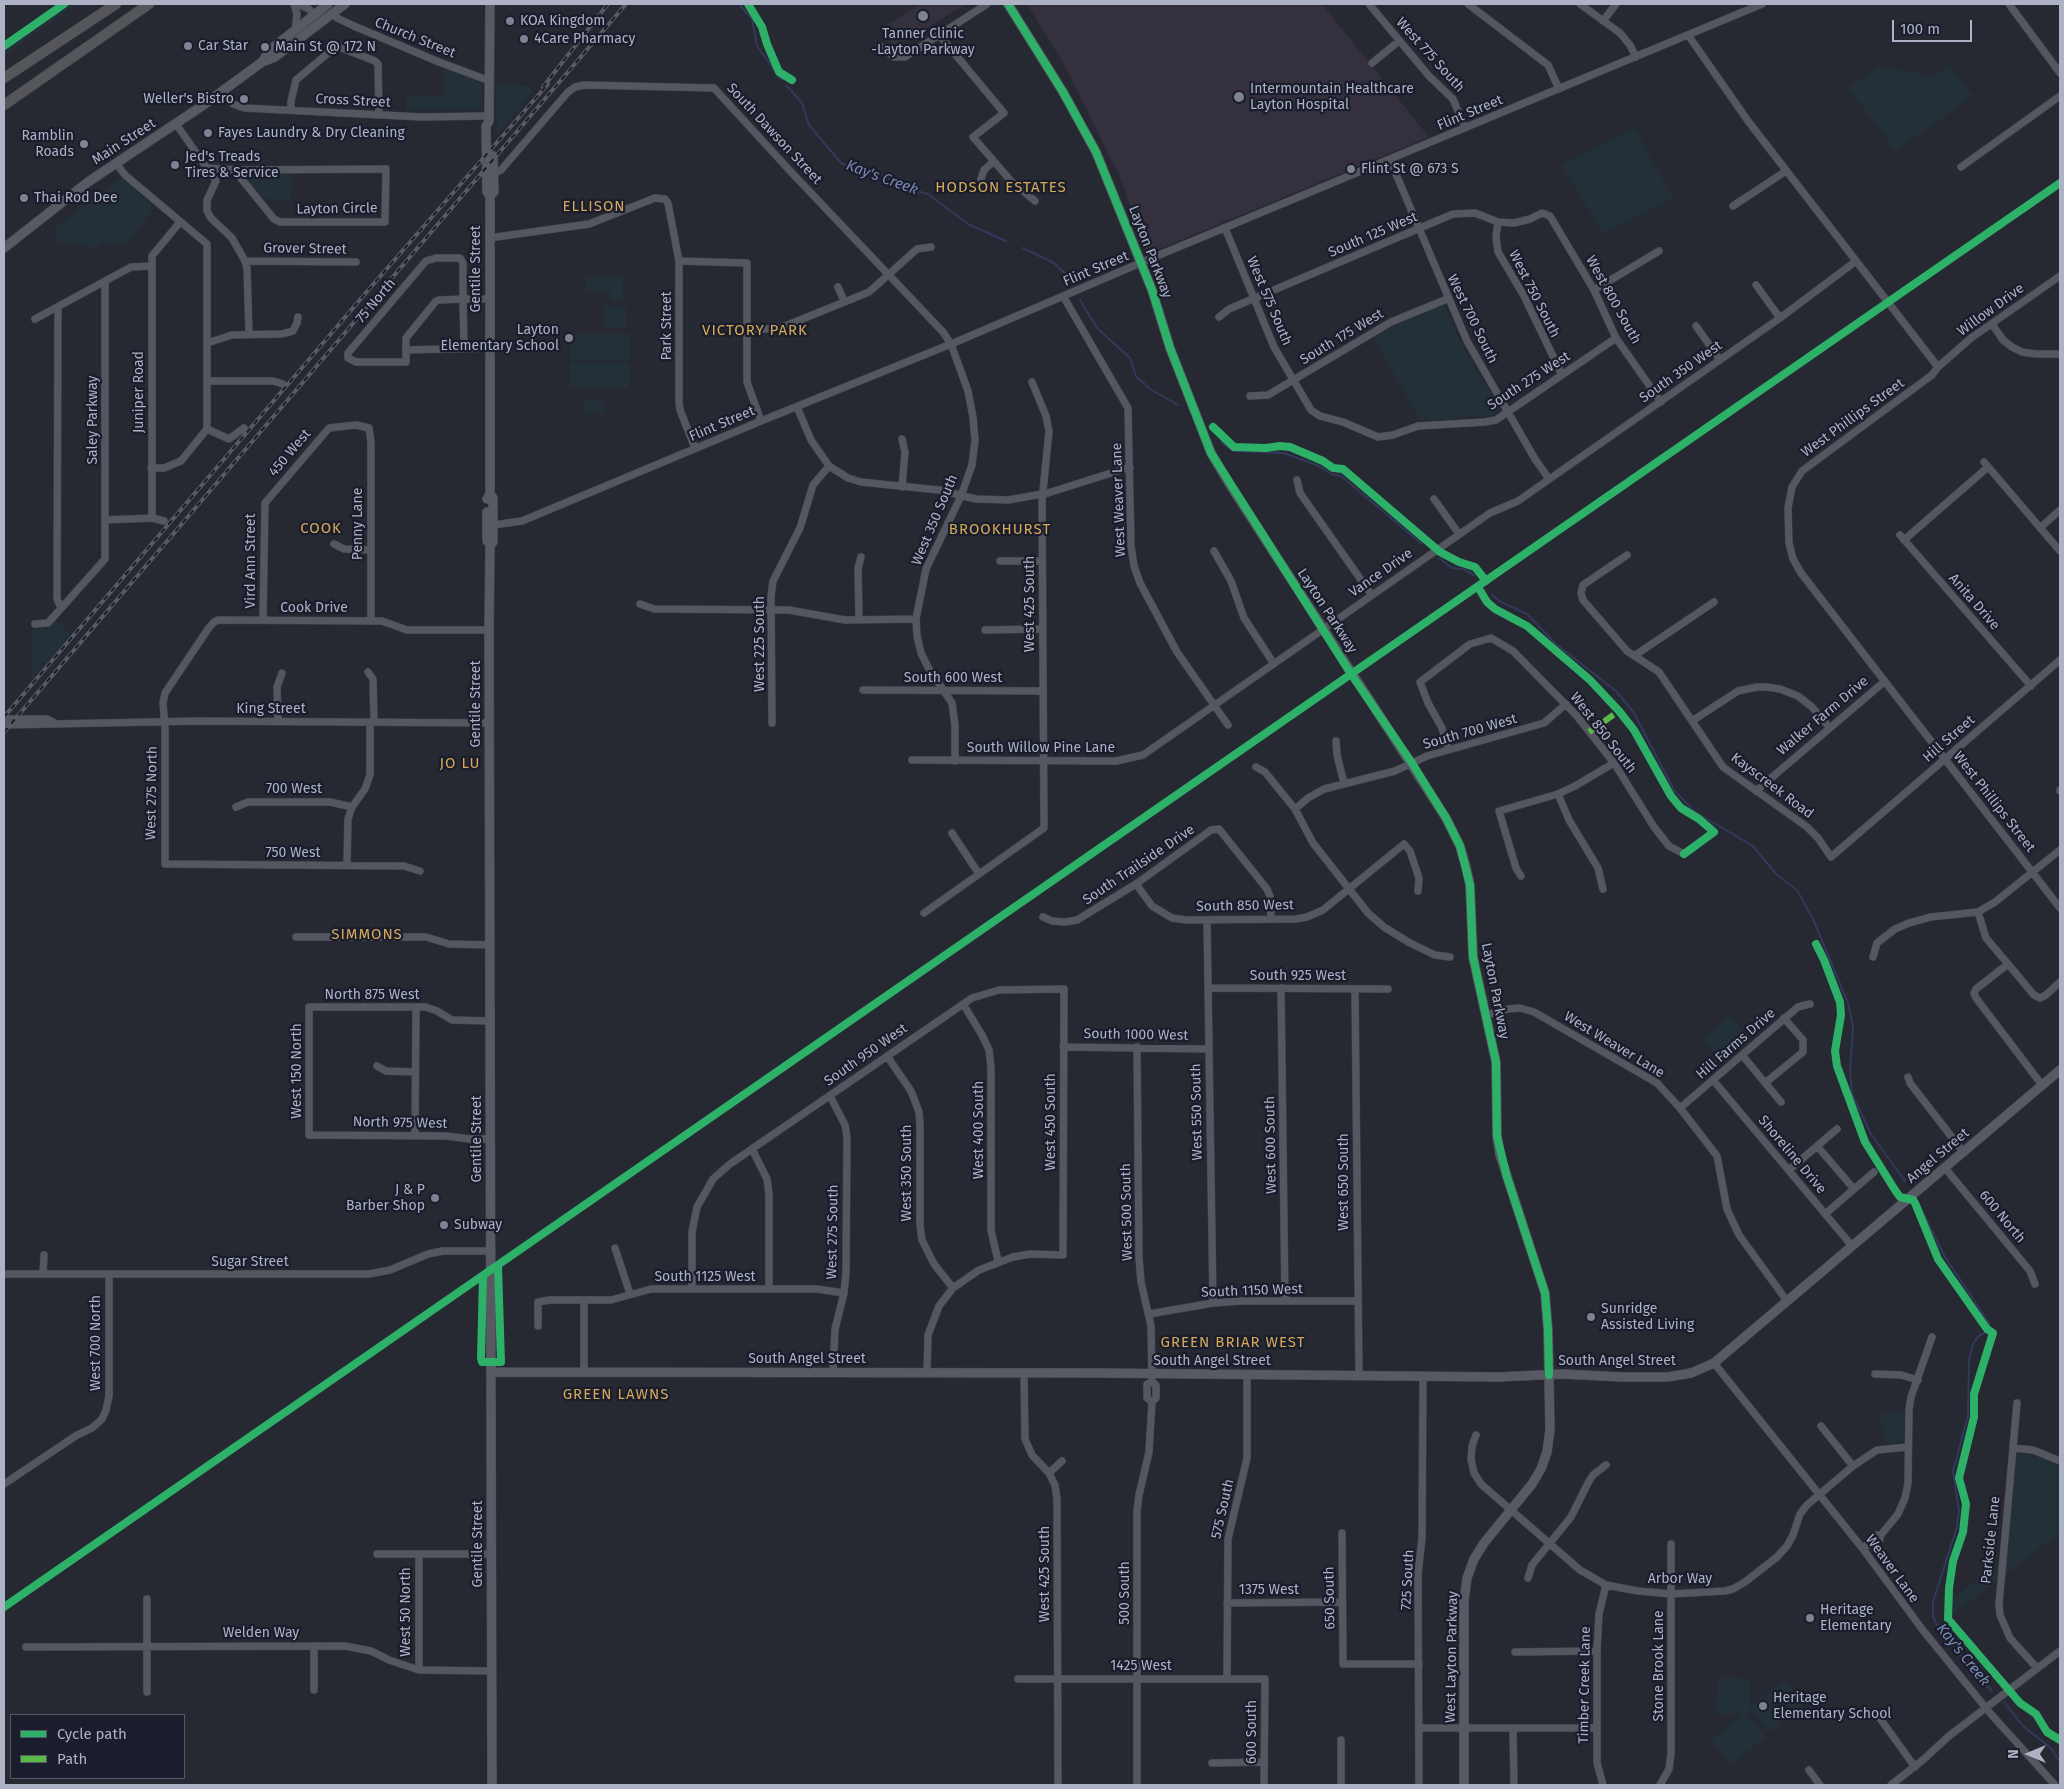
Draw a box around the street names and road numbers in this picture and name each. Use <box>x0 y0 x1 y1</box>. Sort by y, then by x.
street label: Church Street <box>372 14 458 62</box>
street label: West 775 South <box>1392 14 1468 96</box>
street label: South Dawson Street <box>723 80 825 188</box>
street label: Cross Street <box>315 91 391 111</box>
street label: Flint Street <box>1435 92 1505 134</box>
street label: Main Street <box>89 115 159 169</box>
street label: Layton Circle <box>296 200 378 218</box>
street label: Layton Parkway <box>1125 203 1175 301</box>
street label: South 125 West <box>1326 209 1420 261</box>
street label: Gentile Street <box>468 225 484 313</box>
street label: Grover Street <box>263 240 347 258</box>
street label: West 750 South <box>1505 247 1563 341</box>
street label: Flint Street <box>1061 248 1131 290</box>
street label: West 800 South <box>1582 253 1644 347</box>
street label: West 575 South <box>1243 254 1295 348</box>
street label: West 700 South <box>1443 272 1501 366</box>
street label: 75 North <box>352 275 400 327</box>
street label: Willow Drive <box>1954 280 2028 340</box>
street label: Park Street <box>659 291 675 361</box>
street label: South 175 West <box>1297 306 1387 368</box>
street label: South 350 West <box>1636 337 1726 407</box>
street label: South 275 West <box>1485 348 1573 414</box>
street label: Juniper Road <box>131 351 147 433</box>
street label: Saley Parkway <box>85 375 101 465</box>
street label: West Phillips Street <box>1798 375 1908 461</box>
street label: Flint Street <box>687 403 757 445</box>
street label: 450 West <box>265 426 315 480</box>
street label: West Weaver Lane <box>1109 442 1129 558</box>
street label: West 350 South <box>908 472 962 568</box>
street label: Penny Lane <box>350 488 366 560</box>
street label: Vird Ann Street <box>243 514 259 608</box>
street label: Vance Drive <box>1346 545 1416 601</box>
street label: West 425 South <box>1022 556 1038 652</box>
street label: Layton Parkway <box>1293 565 1361 657</box>
street label: Anita Drive <box>1945 570 2003 634</box>
street label: West 225 South <box>752 596 768 692</box>
street label: Cook Drive <box>280 600 348 616</box>
street label: Gentile Street <box>468 660 484 748</box>
street label: South 600 West <box>904 670 1002 686</box>
street label: Walker Farm Drive <box>1774 673 1872 759</box>
street label: West 850 South <box>1566 689 1640 777</box>
street label: King Street <box>236 701 306 717</box>
street label: South 700 West <box>1421 711 1519 753</box>
street label: Hill Street <box>1920 712 1978 766</box>
street label: South Willow Pine Lane <box>967 740 1115 756</box>
street label: West 275 North <box>143 746 161 840</box>
street label: West Phillips Street <box>1949 748 2039 856</box>
street label: Kayscreek Road <box>1727 750 1817 822</box>
street label: 700 West <box>266 781 322 797</box>
street label: South Trailside Drive <box>1080 821 1198 909</box>
street label: 750 West <box>265 845 321 861</box>
street label: South 850 West <box>1196 897 1294 915</box>
street label: Layton Parkway <box>1477 941 1513 1041</box>
street label: South 925 West <box>1250 968 1346 984</box>
street label: North 875 West <box>325 987 419 1003</box>
street label: Hill Farms Drive <box>1693 1005 1779 1083</box>
street label: West Weaver Lane <box>1561 1008 1667 1082</box>
street label: South 950 West <box>821 1020 911 1090</box>
street label: West 150 North <box>289 1023 305 1119</box>
street label: South 1000 West <box>1083 1026 1189 1044</box>
street label: West 550 South <box>1188 1063 1206 1161</box>
street label: West 450 South <box>1043 1073 1059 1171</box>
street label: West 400 South <box>971 1081 987 1179</box>
street label: Gentile Street <box>469 1095 485 1183</box>
street label: West 600 South <box>1262 1096 1280 1194</box>
street label: Shoreline Drive <box>1754 1112 1830 1198</box>
street label: North 975 West <box>353 1114 447 1132</box>
street label: West 350 South <box>899 1124 915 1222</box>
street label: Angel Street <box>1903 1125 1973 1187</box>
street label: West 650 South <box>1336 1133 1352 1231</box>
street label: West 500 South <box>1118 1163 1136 1261</box>
street label: West 275 South <box>824 1184 842 1280</box>
street label: 600 North <box>1975 1187 2029 1247</box>
street label: Sugar Street <box>211 1254 289 1270</box>
street label: South 1125 West <box>654 1269 756 1285</box>
street label: South 1150 West <box>1201 1281 1303 1301</box>
street label: West 700 North <box>88 1295 104 1391</box>
street label: South Angel Street <box>748 1351 866 1367</box>
street label: South Angel Street <box>1153 1353 1271 1369</box>
street label: South Angel Street <box>1558 1353 1676 1369</box>
street label: 575 South <box>1208 1478 1238 1540</box>
street label: Parkside Lane <box>1978 1495 2004 1585</box>
street label: Gentile Street <box>470 1500 486 1588</box>
street label: West 425 South <box>1037 1526 1053 1622</box>
street label: Weaver Lane <box>1862 1532 1922 1606</box>
street label: 725 South <box>1398 1549 1418 1611</box>
street label: 500 South <box>1117 1561 1133 1625</box>
street label: 650 South <box>1321 1566 1339 1630</box>
street label: West 50 North <box>398 1567 414 1657</box>
street label: Arbor Way <box>1648 1571 1712 1587</box>
street label: 1375 West <box>1239 1582 1299 1598</box>
street label: West Layton Parkway <box>1442 1591 1462 1723</box>
street label: Stone Brook Lane <box>1651 1610 1667 1722</box>
street label: Welden Way <box>223 1625 299 1641</box>
street label: Timber Creek Lane <box>1576 1626 1594 1744</box>
street label: 1425 West <box>1110 1658 1172 1674</box>
street label: 600 South <box>1244 1700 1260 1764</box>

